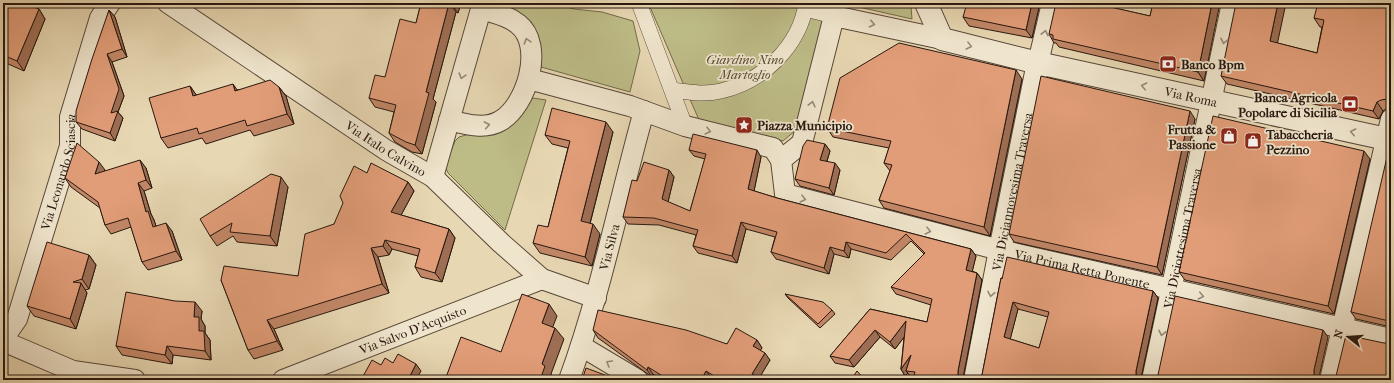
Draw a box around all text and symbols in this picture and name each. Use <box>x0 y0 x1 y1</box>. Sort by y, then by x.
one-way arrow <box>869 19 875 27</box>
one-way arrow <box>1040 30 1048 36</box>
one-way arrow <box>523 37 532 44</box>
one-way arrow <box>1221 38 1229 44</box>
one-way arrow <box>965 41 972 49</box>
park label: Giardino Nino Martoglio <box>706 52 784 82</box>
bank icon: Banco Bpm <box>1158 54 1178 74</box>
place label: Banco Bpm <box>1181 57 1245 73</box>
one-way arrow <box>458 72 467 79</box>
one-way arrow <box>1141 83 1147 91</box>
street label: Via Roma <box>1162 84 1220 110</box>
place label: Banca Agricola Popolare di Sicilia <box>1238 90 1338 121</box>
bank icon: Banca Agricola Popolare di Sicilia <box>1340 94 1360 114</box>
one-way arrow <box>807 101 815 108</box>
street label: Via Leonardo Sciascia <box>37 110 79 233</box>
street label: Via Diciannovesima Traversa <box>989 110 1036 273</box>
place icon: Piazza Municipio <box>734 115 754 135</box>
street label: Via Italo Calvino <box>342 117 429 180</box>
place label: Piazza Municipio <box>757 118 853 134</box>
one-way arrow <box>484 121 490 129</box>
place label: Frutta & Passione <box>1166 122 1217 152</box>
shop icon: Frutta & Passione <box>1219 126 1239 146</box>
one-way arrow <box>704 127 711 135</box>
place label: Tabaccheria Pezzino <box>1265 127 1334 157</box>
one-way arrow <box>1350 128 1356 136</box>
shop icon: Tabaccheria Pezzino <box>1243 131 1263 151</box>
street label: Via Diciottesima Traversa <box>1160 166 1205 311</box>
one-way arrow <box>799 194 806 203</box>
street label: Via Silva <box>596 221 623 273</box>
one-way arrow <box>925 227 932 235</box>
street label: Via Prima Retta Ponente <box>1012 246 1152 292</box>
one-way arrow <box>988 290 996 297</box>
one-way arrow <box>1198 291 1205 299</box>
street label: Via Salvo D'Acquisto <box>356 302 469 358</box>
north arrow <box>1328 317 1368 357</box>
text: N <box>1331 328 1347 340</box>
one-way arrow <box>1159 330 1167 336</box>
one-way arrow <box>606 360 613 368</box>

